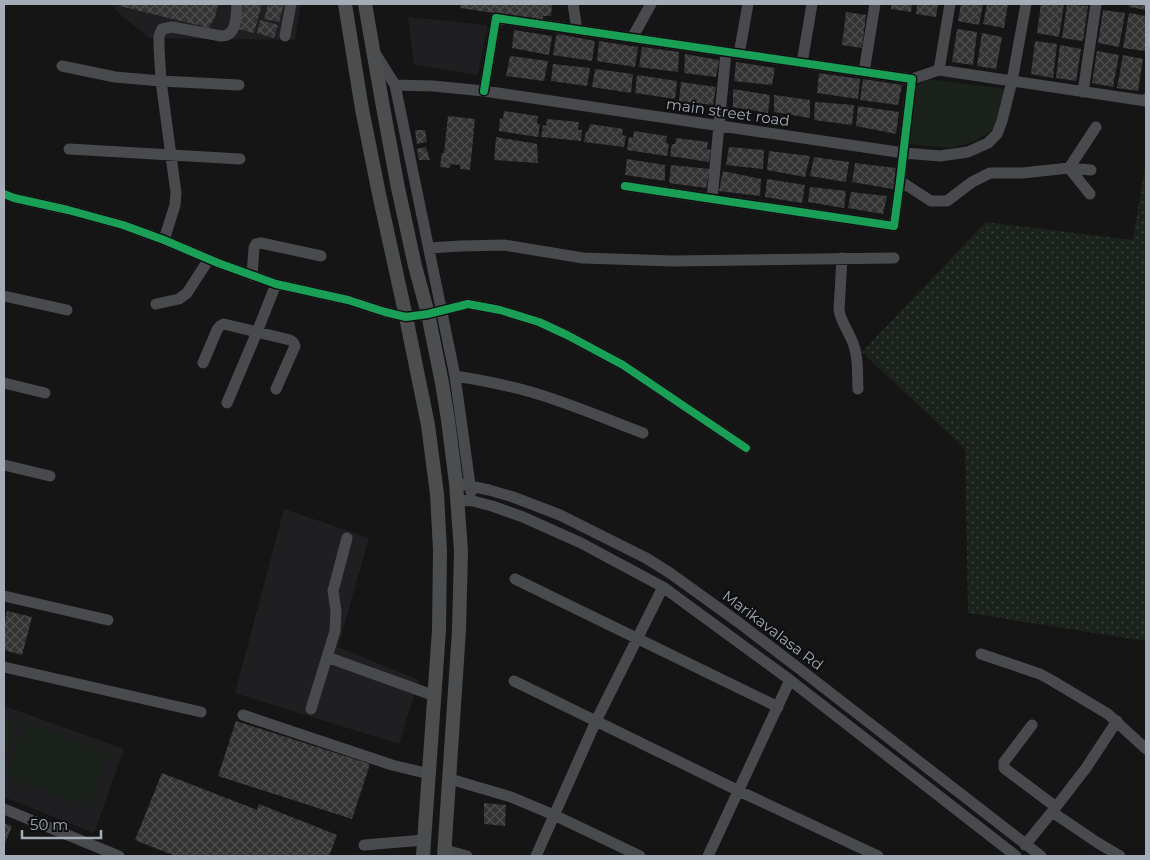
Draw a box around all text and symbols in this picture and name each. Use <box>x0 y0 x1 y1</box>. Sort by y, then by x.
street label: main street road <box>665 94 791 130</box>
street label: Marikavalasa Rd <box>719 586 827 674</box>
scale bar <box>22 808 101 840</box>
text: 50 m <box>30 815 68 834</box>

